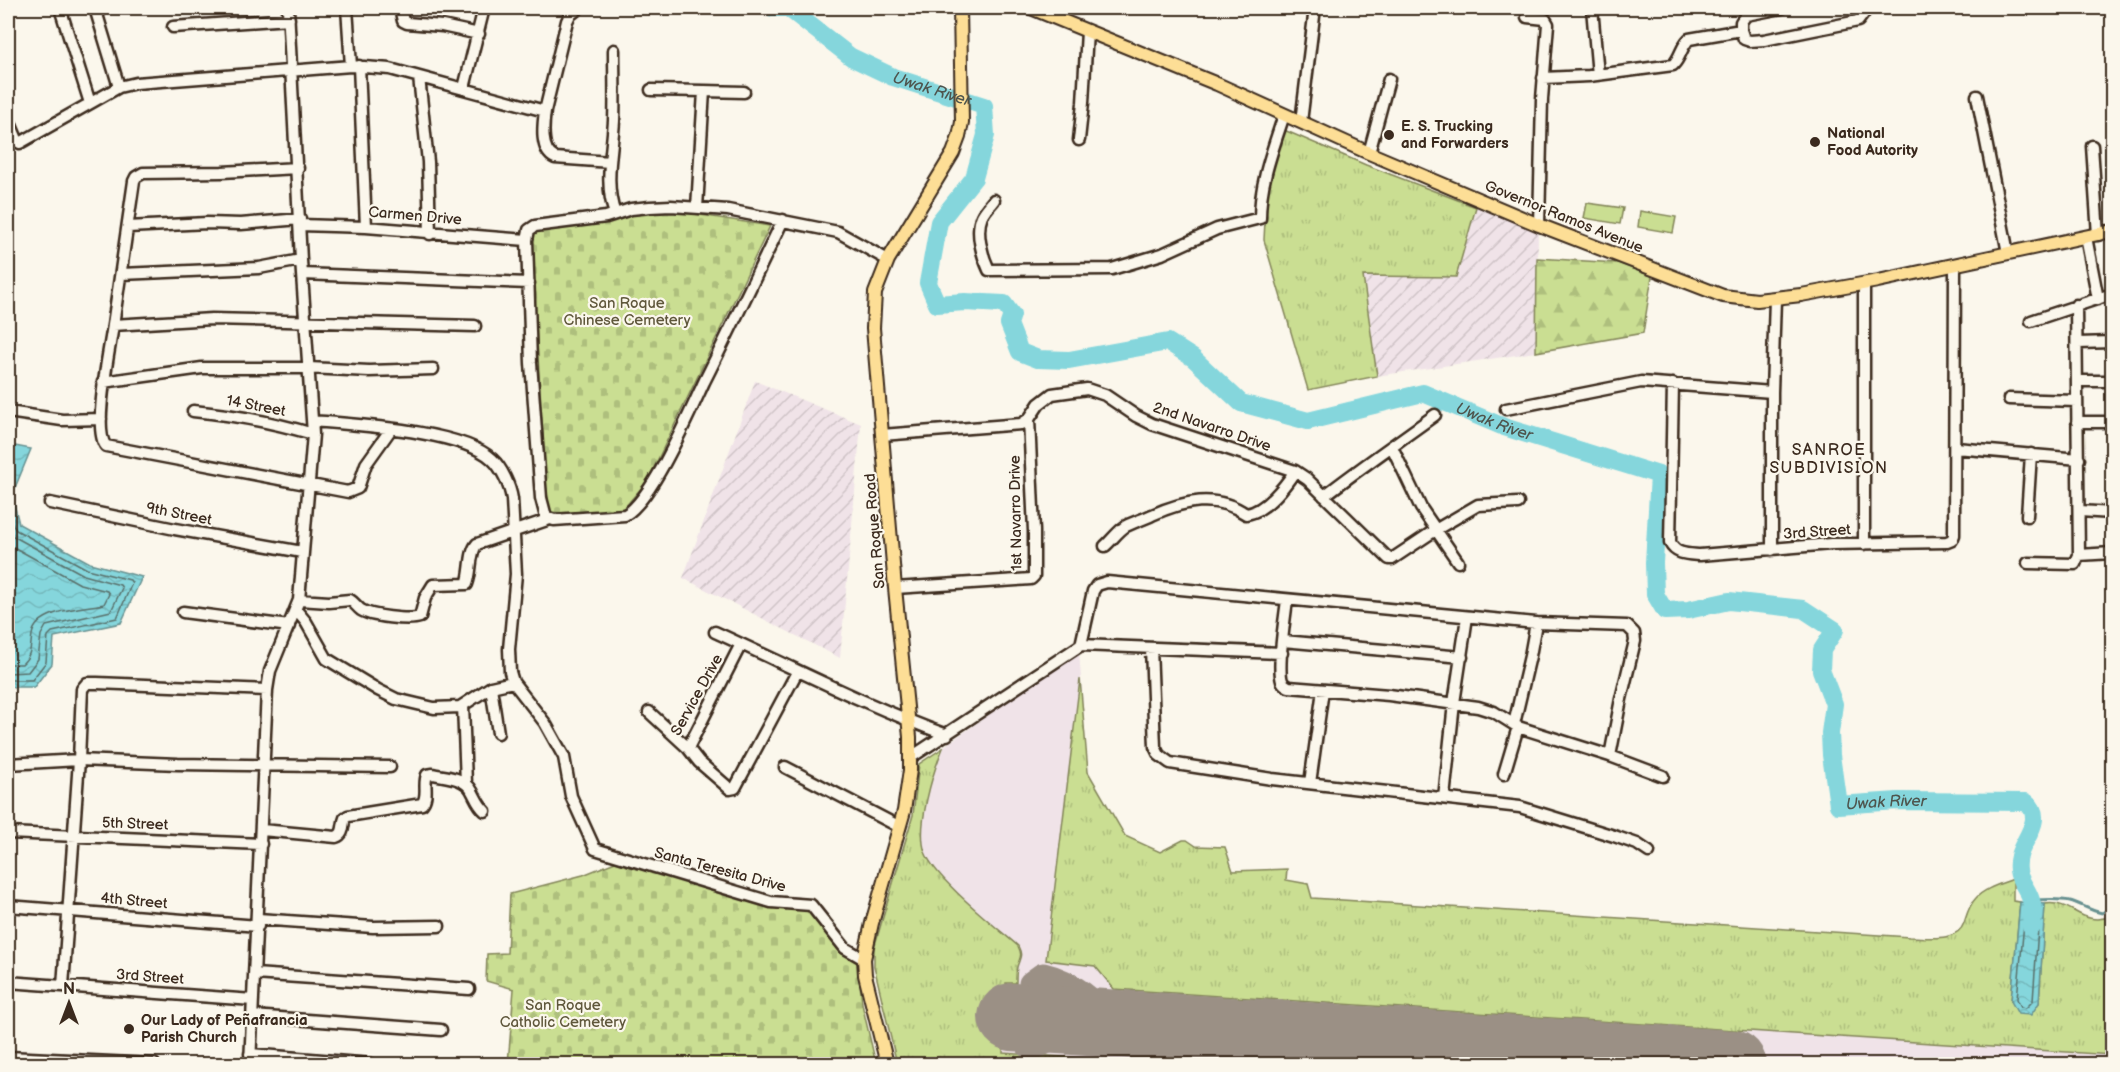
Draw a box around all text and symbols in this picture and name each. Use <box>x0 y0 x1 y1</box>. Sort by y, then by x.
water label: Uwak River <box>890 68 974 111</box>
place label: E. S. Trucking and Forwarders <box>1401 117 1509 153</box>
place label: National Food Autority <box>1827 124 1918 160</box>
marker: E. S. Trucking and Forwarders <box>1382 128 1396 142</box>
marker: National Food Autority <box>1808 135 1822 149</box>
street label: Governor Ramos Avenue <box>1482 176 1646 258</box>
street label: Carmen Drive <box>368 202 463 230</box>
park label: San Roque Chinese Cemetery <box>563 294 691 330</box>
street label: 14 Street <box>225 391 288 421</box>
street label: 2nd Navarro Drive <box>1150 398 1274 456</box>
water label: Uwak River <box>1453 398 1536 445</box>
district label: SANROE SUBDIVISION <box>1769 441 1889 478</box>
street label: 1st Navarro Drive <box>1005 455 1027 571</box>
street label: San Roque Road <box>860 473 890 589</box>
street label: 9th Street <box>145 498 214 530</box>
street label: 3rd Street <box>1782 520 1852 544</box>
street label: Service Drive <box>667 651 727 739</box>
water label: Uwak River <box>1845 791 1928 814</box>
street label: 5th Street <box>101 813 169 835</box>
street label: Santa Teresita Drive <box>652 843 788 897</box>
street label: 4th Street <box>100 889 169 913</box>
street label: 3rd Street <box>115 965 185 989</box>
north arrow <box>39 973 99 1033</box>
text: N <box>63 980 75 999</box>
park label: San Roque Catholic Cemetery <box>500 996 626 1032</box>
place label: Our Lady of Peñafrancia Parish Church <box>141 1011 308 1047</box>
marker: Our Lady of Peñafrancia Parish Church <box>122 1022 136 1036</box>

